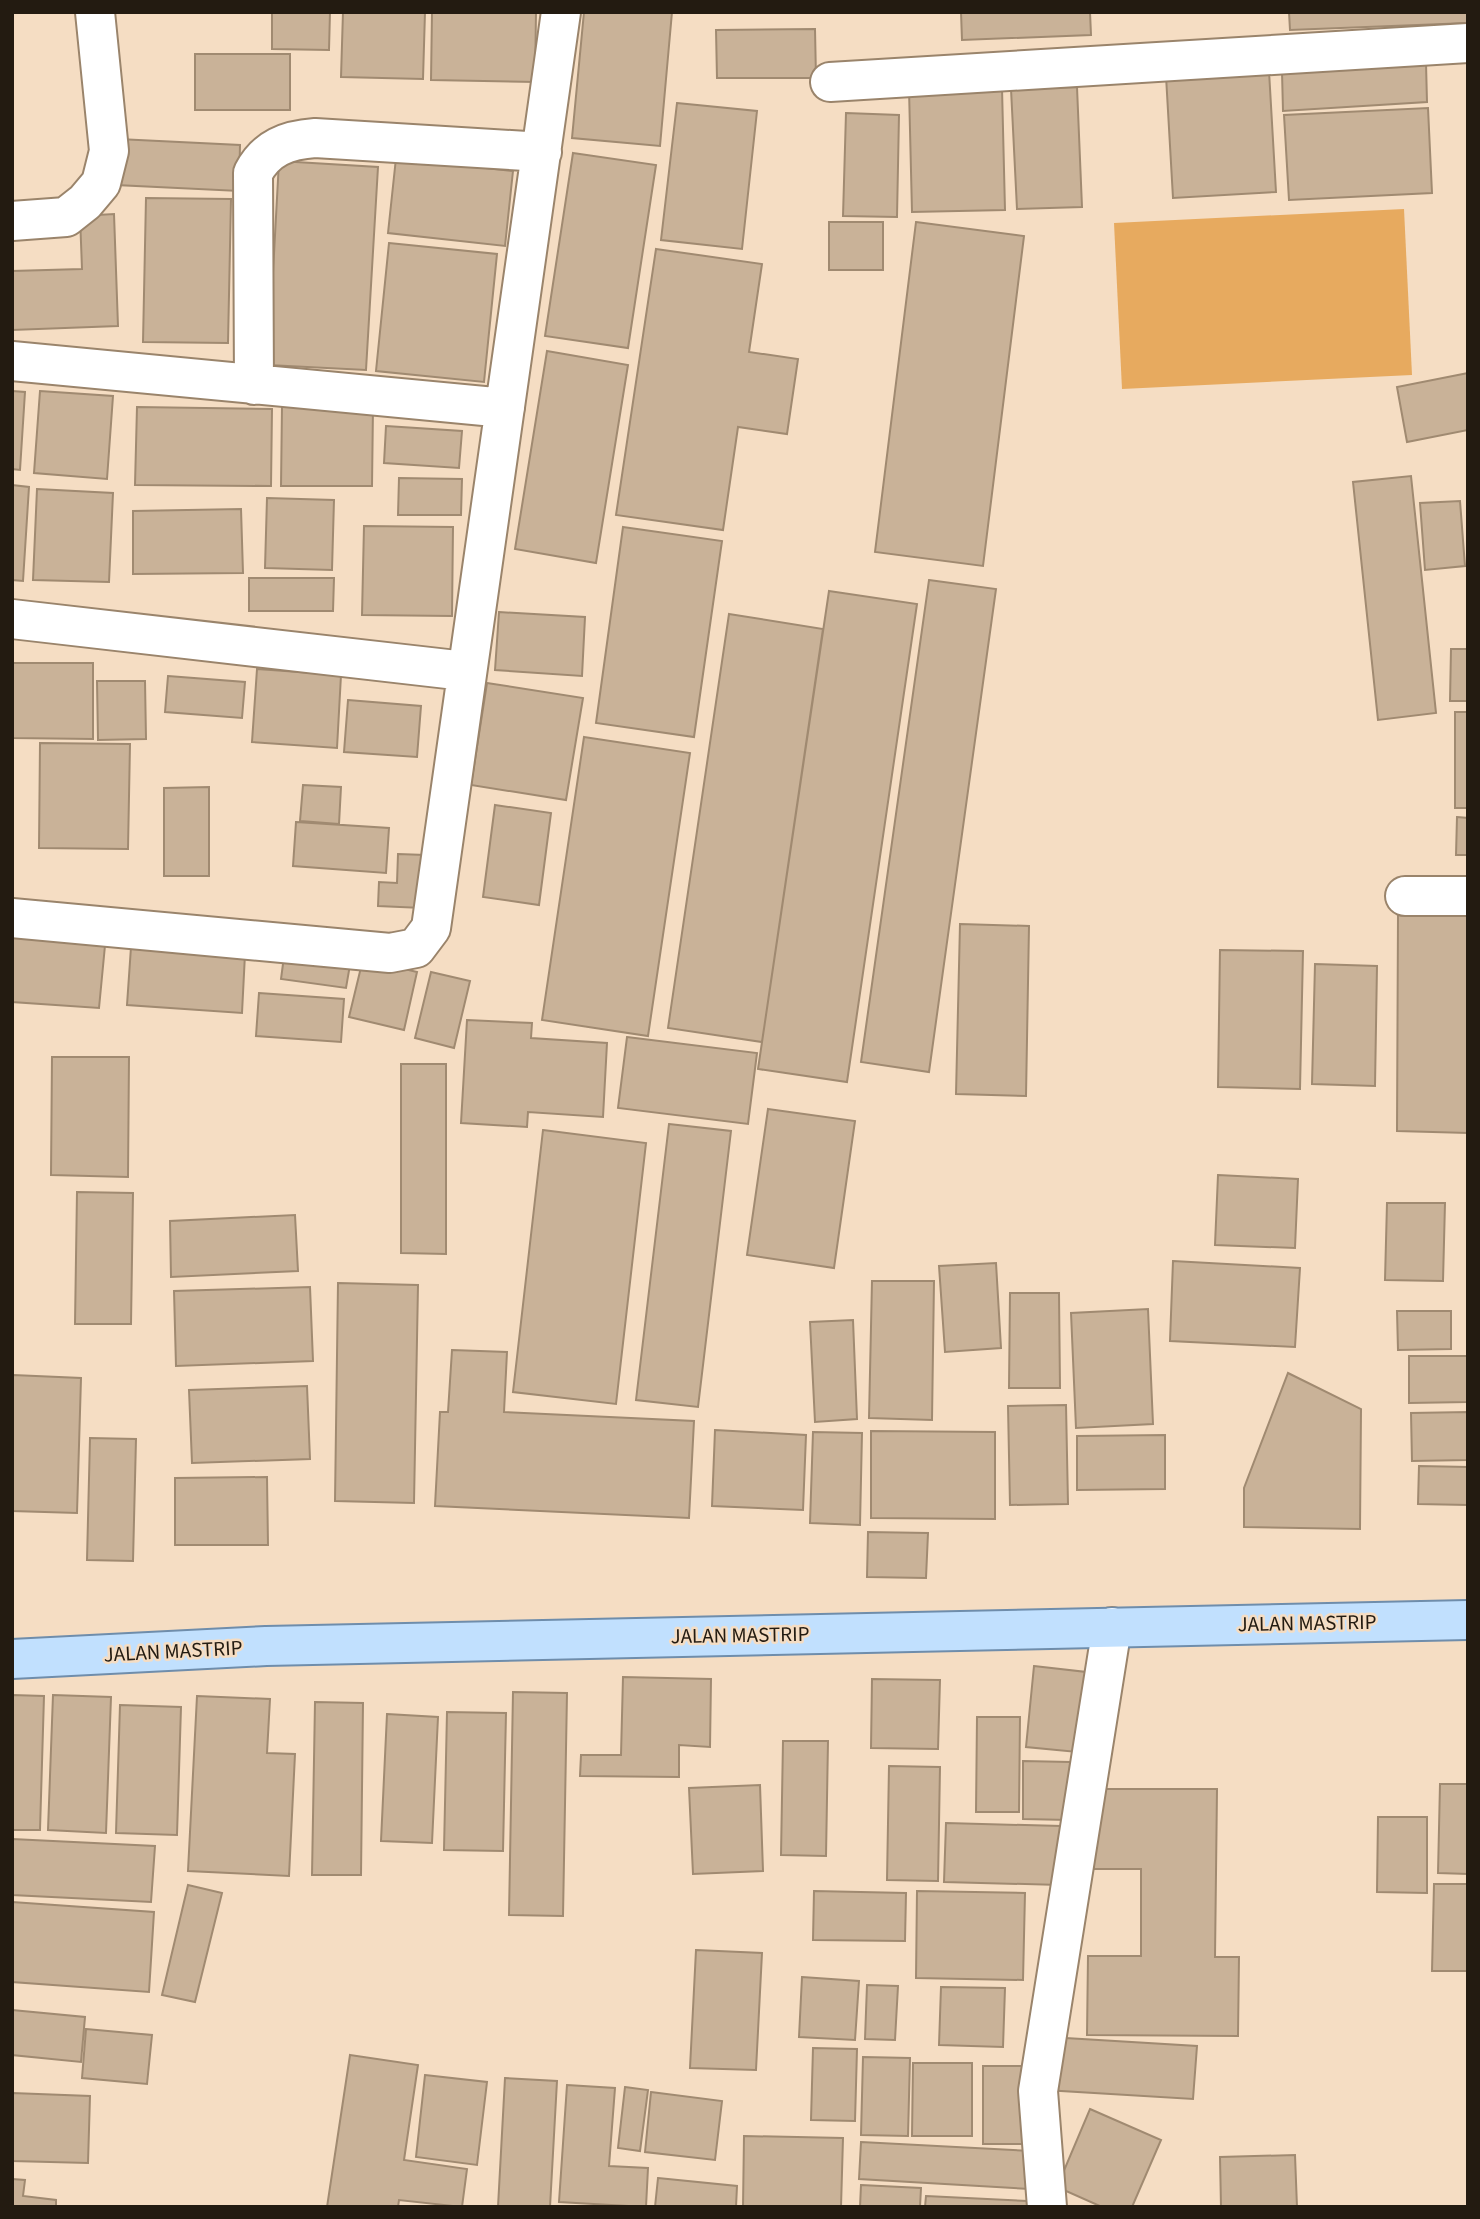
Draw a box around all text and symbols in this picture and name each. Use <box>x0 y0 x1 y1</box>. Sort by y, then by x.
street label: JALAN MASTRIP <box>1237 1607 1377 1639</box>
street label: JALAN MASTRIP <box>670 1619 810 1651</box>
street label: JALAN MASTRIP <box>103 1632 243 1670</box>

